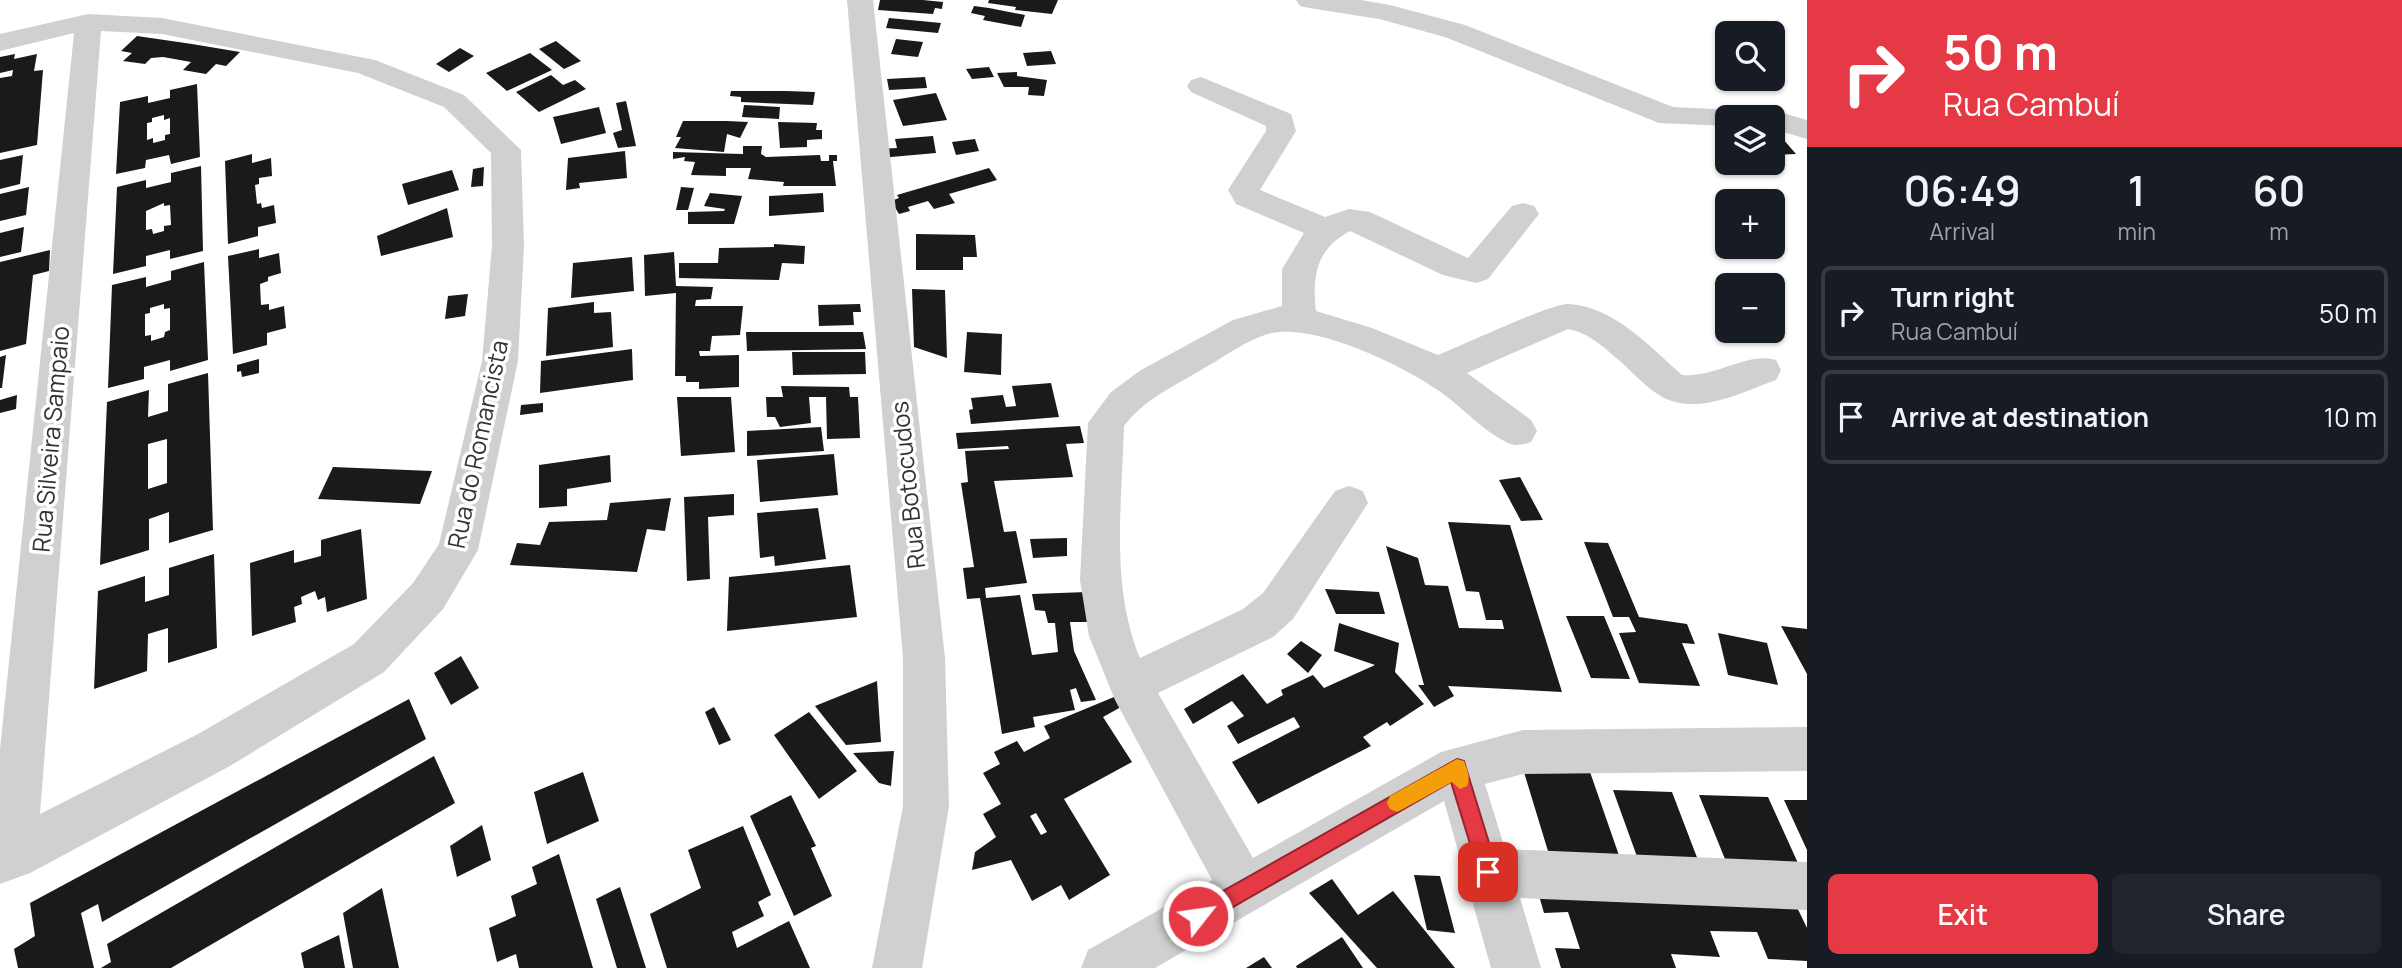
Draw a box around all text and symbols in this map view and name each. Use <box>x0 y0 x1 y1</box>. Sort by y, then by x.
text: 50 m <box>1943 18 2058 85</box>
map controls <box>1715 21 1785 343</box>
button: search <box>1715 21 1785 91</box>
icon: right <box>1828 28 1919 119</box>
text: Rua Cambuí <box>1943 82 2120 126</box>
button: layers <box>1715 105 1785 175</box>
text: 06:49 <box>1903 161 2021 219</box>
text: 1 <box>2128 161 2146 219</box>
text: 60 <box>2252 161 2306 219</box>
button: + <box>1715 189 1785 259</box>
text: Arrival <box>1929 215 1995 247</box>
text: min <box>2117 215 2156 247</box>
text: m <box>2269 215 2289 247</box>
button: − <box>1715 273 1785 343</box>
text: Turn right <box>1891 279 2015 315</box>
icon: right <box>1832 294 1870 332</box>
text: 50 m <box>2319 295 2377 331</box>
text: Rua Cambuí <box>1891 315 2018 347</box>
street label: Rua Silveira Sampaio <box>24 324 76 554</box>
street label: Rua do Romancista <box>439 337 515 551</box>
icon: arrive <box>1832 398 1870 436</box>
text: Arrive at destination <box>1891 399 2149 435</box>
text: 10 m <box>2324 399 2377 435</box>
street label: Rua Botocudos <box>882 400 932 570</box>
pin <box>1458 842 1518 902</box>
icon: arrive <box>1469 853 1507 891</box>
button: Exit <box>1828 874 2098 954</box>
button: Share <box>2112 874 2381 954</box>
position arrow <box>1161 879 1235 953</box>

